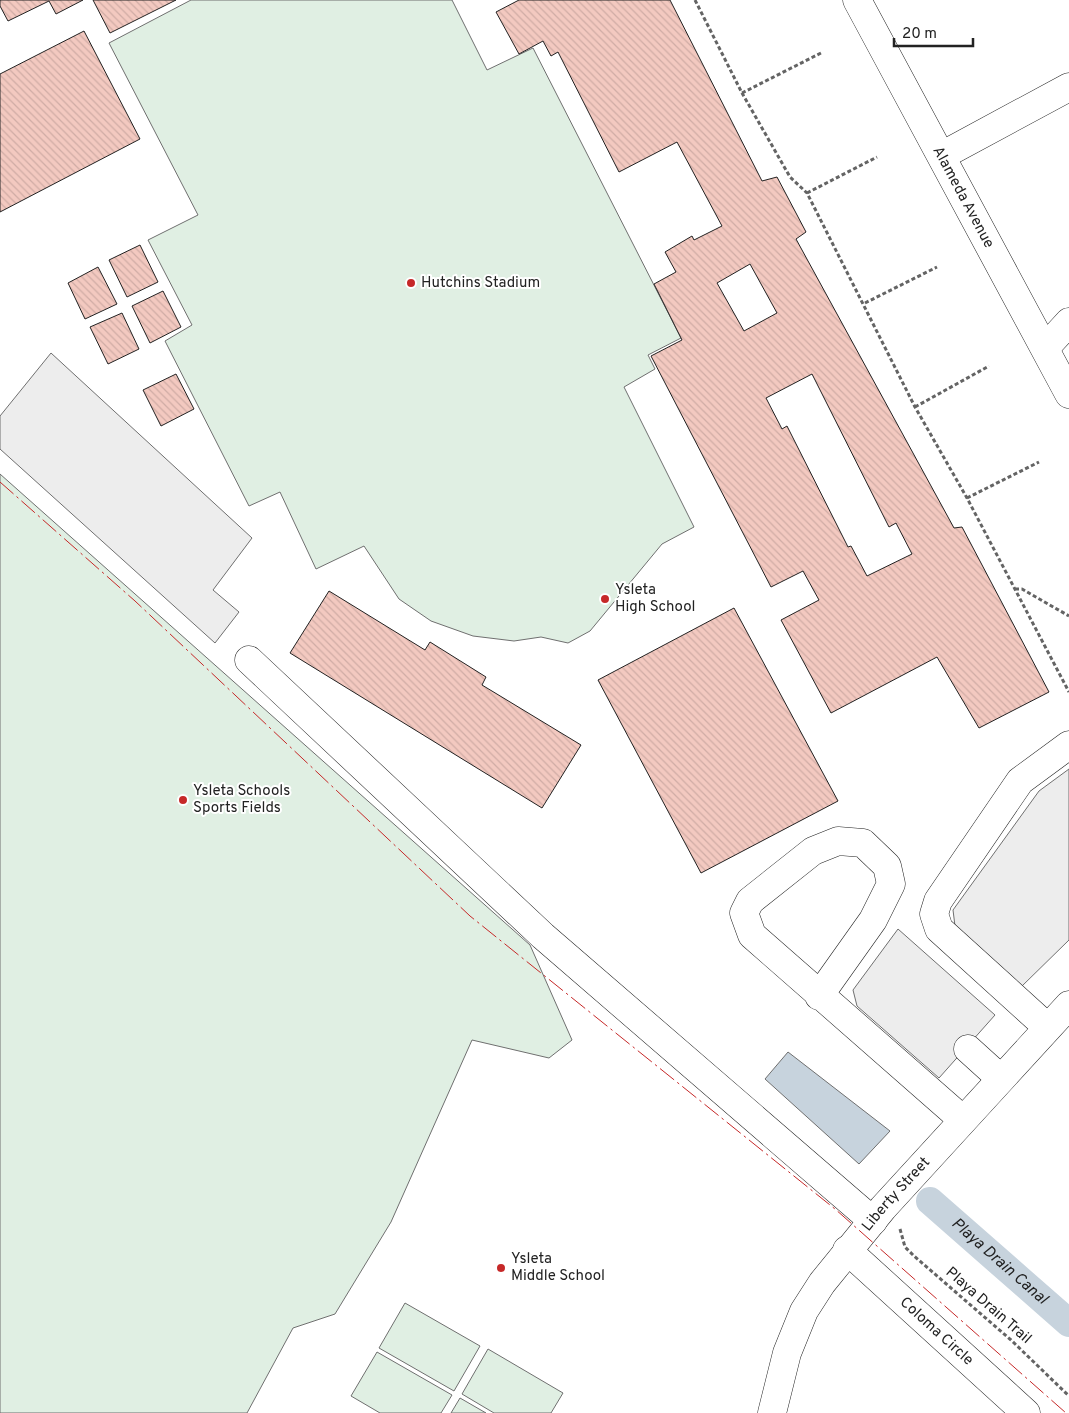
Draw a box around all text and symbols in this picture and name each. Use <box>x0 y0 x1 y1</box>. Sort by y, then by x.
scale bar <box>894 15 973 47</box>
text: 20 m <box>902 25 937 44</box>
street label: Alameda Avenue <box>928 143 998 251</box>
place label: Hutchins Stadium <box>421 274 540 293</box>
marker: Hutchins Stadium <box>405 277 417 289</box>
place label: Ysleta High School <box>615 581 696 617</box>
marker: Ysleta High School <box>599 593 611 605</box>
place label: Ysleta Schools Sports Fields <box>193 782 290 818</box>
marker: Ysleta Schools Sports Fields <box>177 794 189 806</box>
street label: Liberty Street <box>858 1153 934 1236</box>
water label: Playa Drain Canal <box>947 1214 1052 1310</box>
place label: Ysleta Middle School <box>511 1250 605 1286</box>
marker: Ysleta Middle School <box>495 1262 507 1274</box>
street label: Playa Drain Trail <box>941 1263 1035 1349</box>
street label: Coloma Circle <box>896 1293 977 1370</box>

